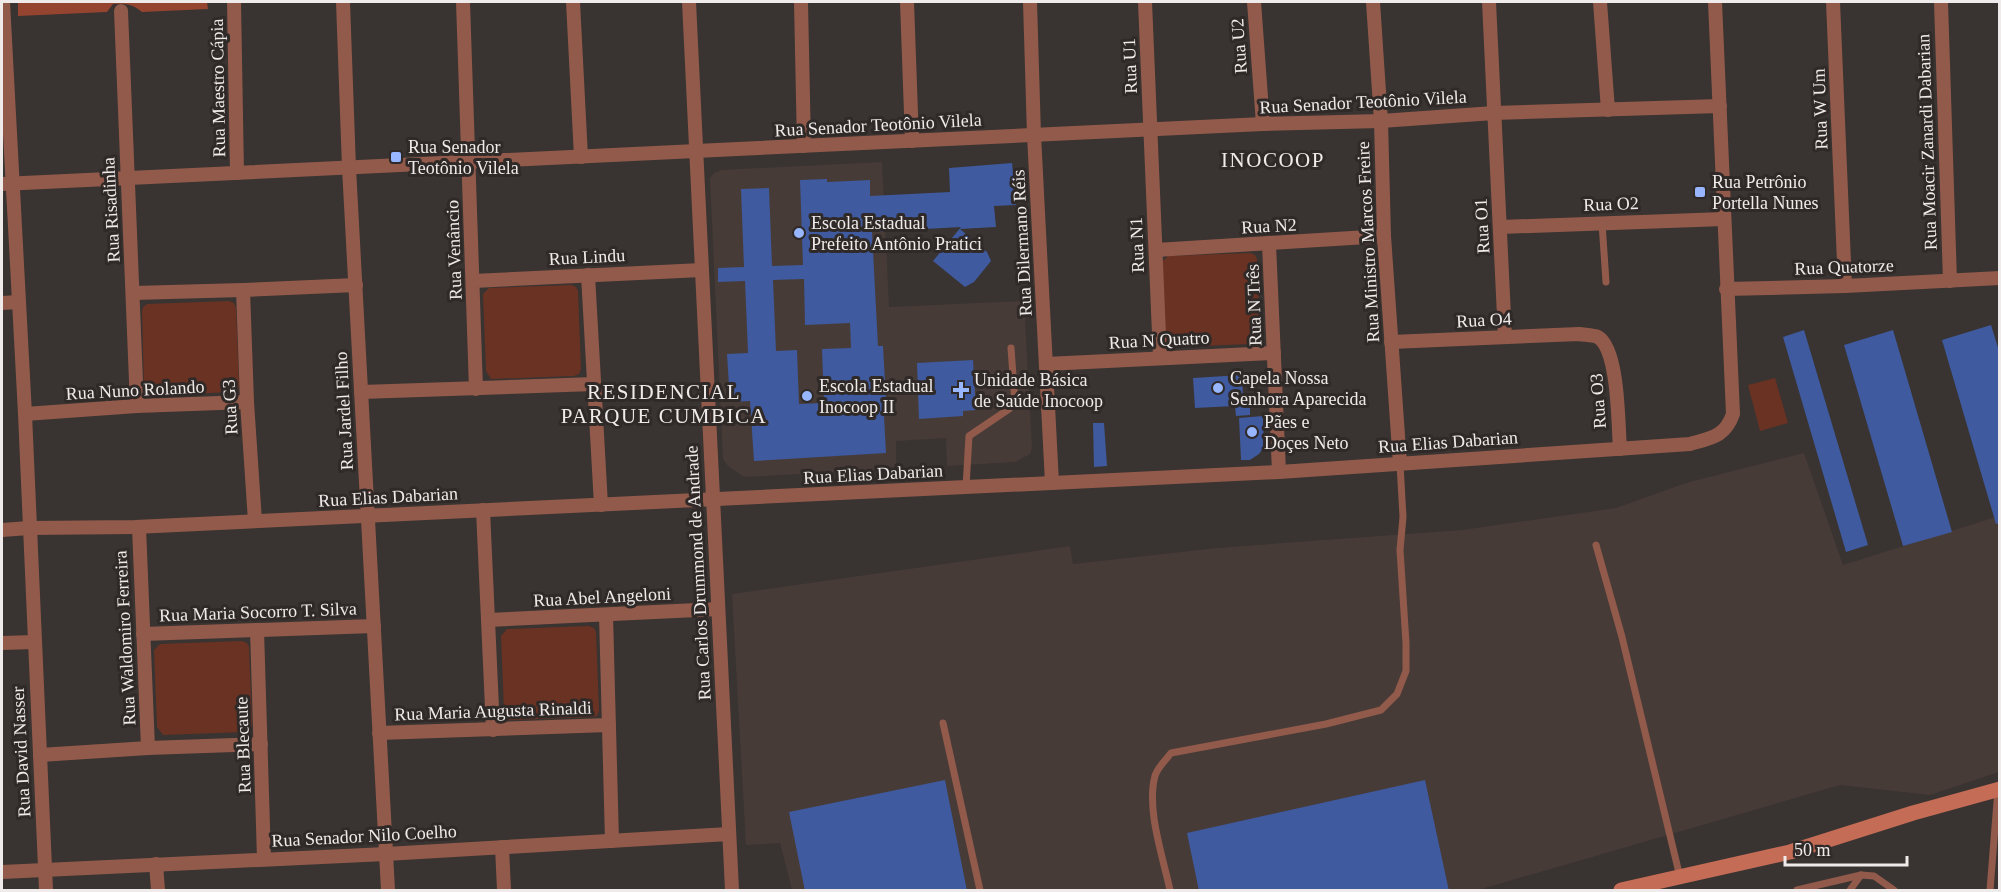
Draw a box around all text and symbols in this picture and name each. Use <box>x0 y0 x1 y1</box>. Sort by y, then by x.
street label: Rua Maestro Cápia <box>207 18 229 158</box>
street label: Rua U2 <box>1227 18 1251 74</box>
street label: Rua Moacir Zanardi Dabarian <box>1913 34 1941 250</box>
street label: Rua U1 <box>1119 38 1141 94</box>
street label: Rua W Um <box>1809 68 1831 150</box>
street label: Rua Senador Teotônio Vilela <box>1259 87 1467 117</box>
street label: Rua Senador Teotônio Vilela <box>774 110 982 140</box>
place label: Rua Senador Teotônio Vilela <box>408 137 519 178</box>
street label: Rua Ministro Marcos Freire <box>1353 141 1383 343</box>
district label: INOCOOP <box>1221 148 1325 172</box>
marker: Rua Senador Teotônio Vilela <box>389 150 403 164</box>
street label: Rua Risadinha <box>98 157 124 263</box>
street label: Rua Dilermano Réis <box>1008 169 1036 317</box>
place label: Rua Petrônio Portella Nunes <box>1712 172 1818 213</box>
marker: Rua Petrônio Portella Nunes <box>1693 185 1707 199</box>
street label: Rua O2 <box>1583 193 1639 215</box>
street label: Rua O1 <box>1471 198 1493 254</box>
street label: Rua Venâncio <box>442 200 466 300</box>
place label: Escola Estadual Prefeito Antônio Pratici <box>811 213 982 254</box>
street label: Rua N2 <box>1241 215 1297 237</box>
street label: Rua N1 <box>1126 217 1148 273</box>
marker: Escola Estadual Prefeito Antônio Pratici <box>792 226 806 240</box>
street label: Rua Lindu <box>548 245 626 269</box>
street label: Rua Quatorze <box>1794 255 1894 279</box>
street label: Rua N Três <box>1243 264 1265 346</box>
street label: Rua O4 <box>1456 309 1512 331</box>
street label: Rua N Quatro <box>1108 327 1210 353</box>
street label: Rua Jardel Filho <box>331 351 357 471</box>
place label: Capela Nossa Senhora Aparecida <box>1230 368 1366 409</box>
place label: Unidade Básica de Saúde Inocoop <box>974 370 1103 411</box>
street label: Rua O3 <box>1586 373 1610 429</box>
street label: Rua Nuno Rolando <box>65 376 205 404</box>
place label: Escola Estadual Inocoop II <box>819 376 933 417</box>
street label: Rua G3 <box>219 379 241 435</box>
district label: RESIDENCIAL PARQUE CUMBICA <box>561 380 767 428</box>
marker: Unidade Básica de Saúde Inocoop <box>952 381 970 399</box>
marker: Capela Nossa Senhora Aparecida <box>1211 381 1225 395</box>
marker: Escola Estadual Inocoop II <box>800 389 814 403</box>
place label: Pães e Doçes Neto <box>1264 412 1348 453</box>
marker: Pães e Doçes Neto <box>1245 425 1259 439</box>
street label: Rua Elias Dabarian <box>1377 427 1519 457</box>
street label: Rua Carlos Drummond de Andrade <box>681 445 715 701</box>
street label: Rua Elias Dabarian <box>803 460 943 488</box>
street label: Rua Elias Dabarian <box>318 483 458 511</box>
street label: Rua Waldomiro Ferreira <box>110 550 140 726</box>
street label: Rua Abel Angeloni <box>533 583 671 611</box>
street label: Rua Maria Socorro T. Silva <box>159 599 357 625</box>
street label: Rua David Nasser <box>8 686 34 818</box>
street label: Rua Blecaute <box>231 696 255 794</box>
street label: Rua Maria Augusta Rinaldi <box>394 698 592 724</box>
street label: Rua Senador Nilo Coelho <box>271 821 457 851</box>
scale bar <box>1785 829 1906 867</box>
text: 50 m <box>1794 840 1831 860</box>

